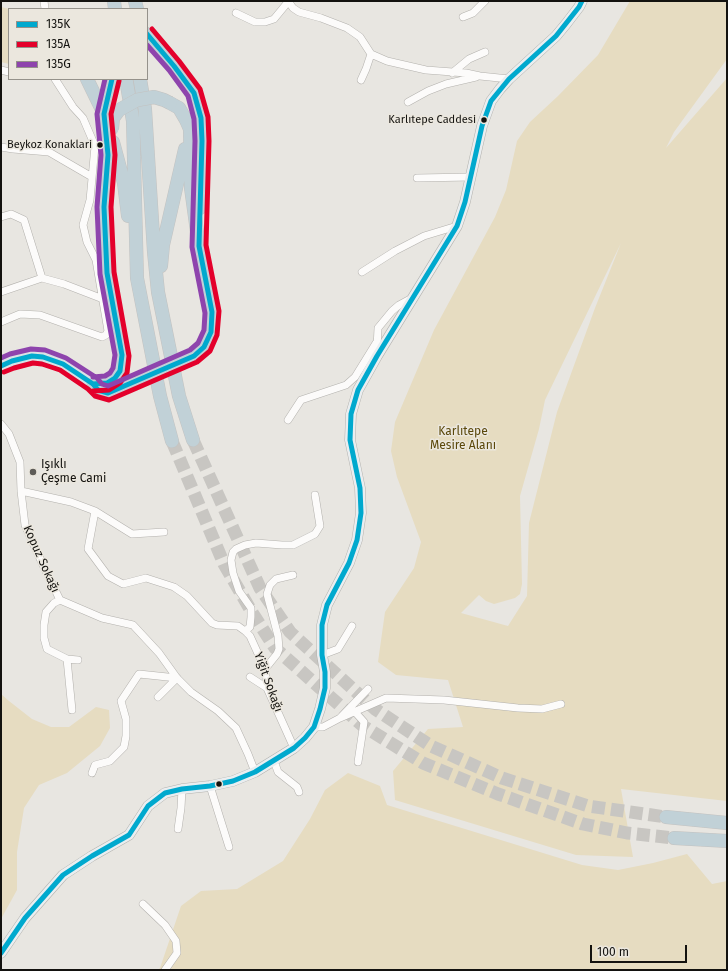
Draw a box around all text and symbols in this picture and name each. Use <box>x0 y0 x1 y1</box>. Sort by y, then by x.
legend <box>8 8 148 80</box>
text: 135K <box>46 17 70 31</box>
text: 135A <box>46 37 70 51</box>
text: 135G <box>46 57 71 71</box>
place label: Karlıtepe Caddesi <box>388 113 476 127</box>
marker: Karlıtepe Caddesi <box>479 115 489 125</box>
place label: Beykoz Konaklari <box>7 138 92 152</box>
marker: Beykoz Konaklari <box>95 140 105 150</box>
park label: Karlıtepe Mesire Alanı <box>430 425 496 453</box>
place label: Işıklı Çeşme Cami <box>41 458 106 486</box>
marker: Işıklı Çeşme Cami <box>28 467 38 477</box>
street label: Kopuz Sokağı <box>20 523 62 595</box>
street label: Yiğit Sokağı <box>251 650 285 714</box>
unlabelled marker <box>214 779 224 789</box>
scale bar <box>592 937 689 963</box>
text: 100 m <box>597 945 629 959</box>

